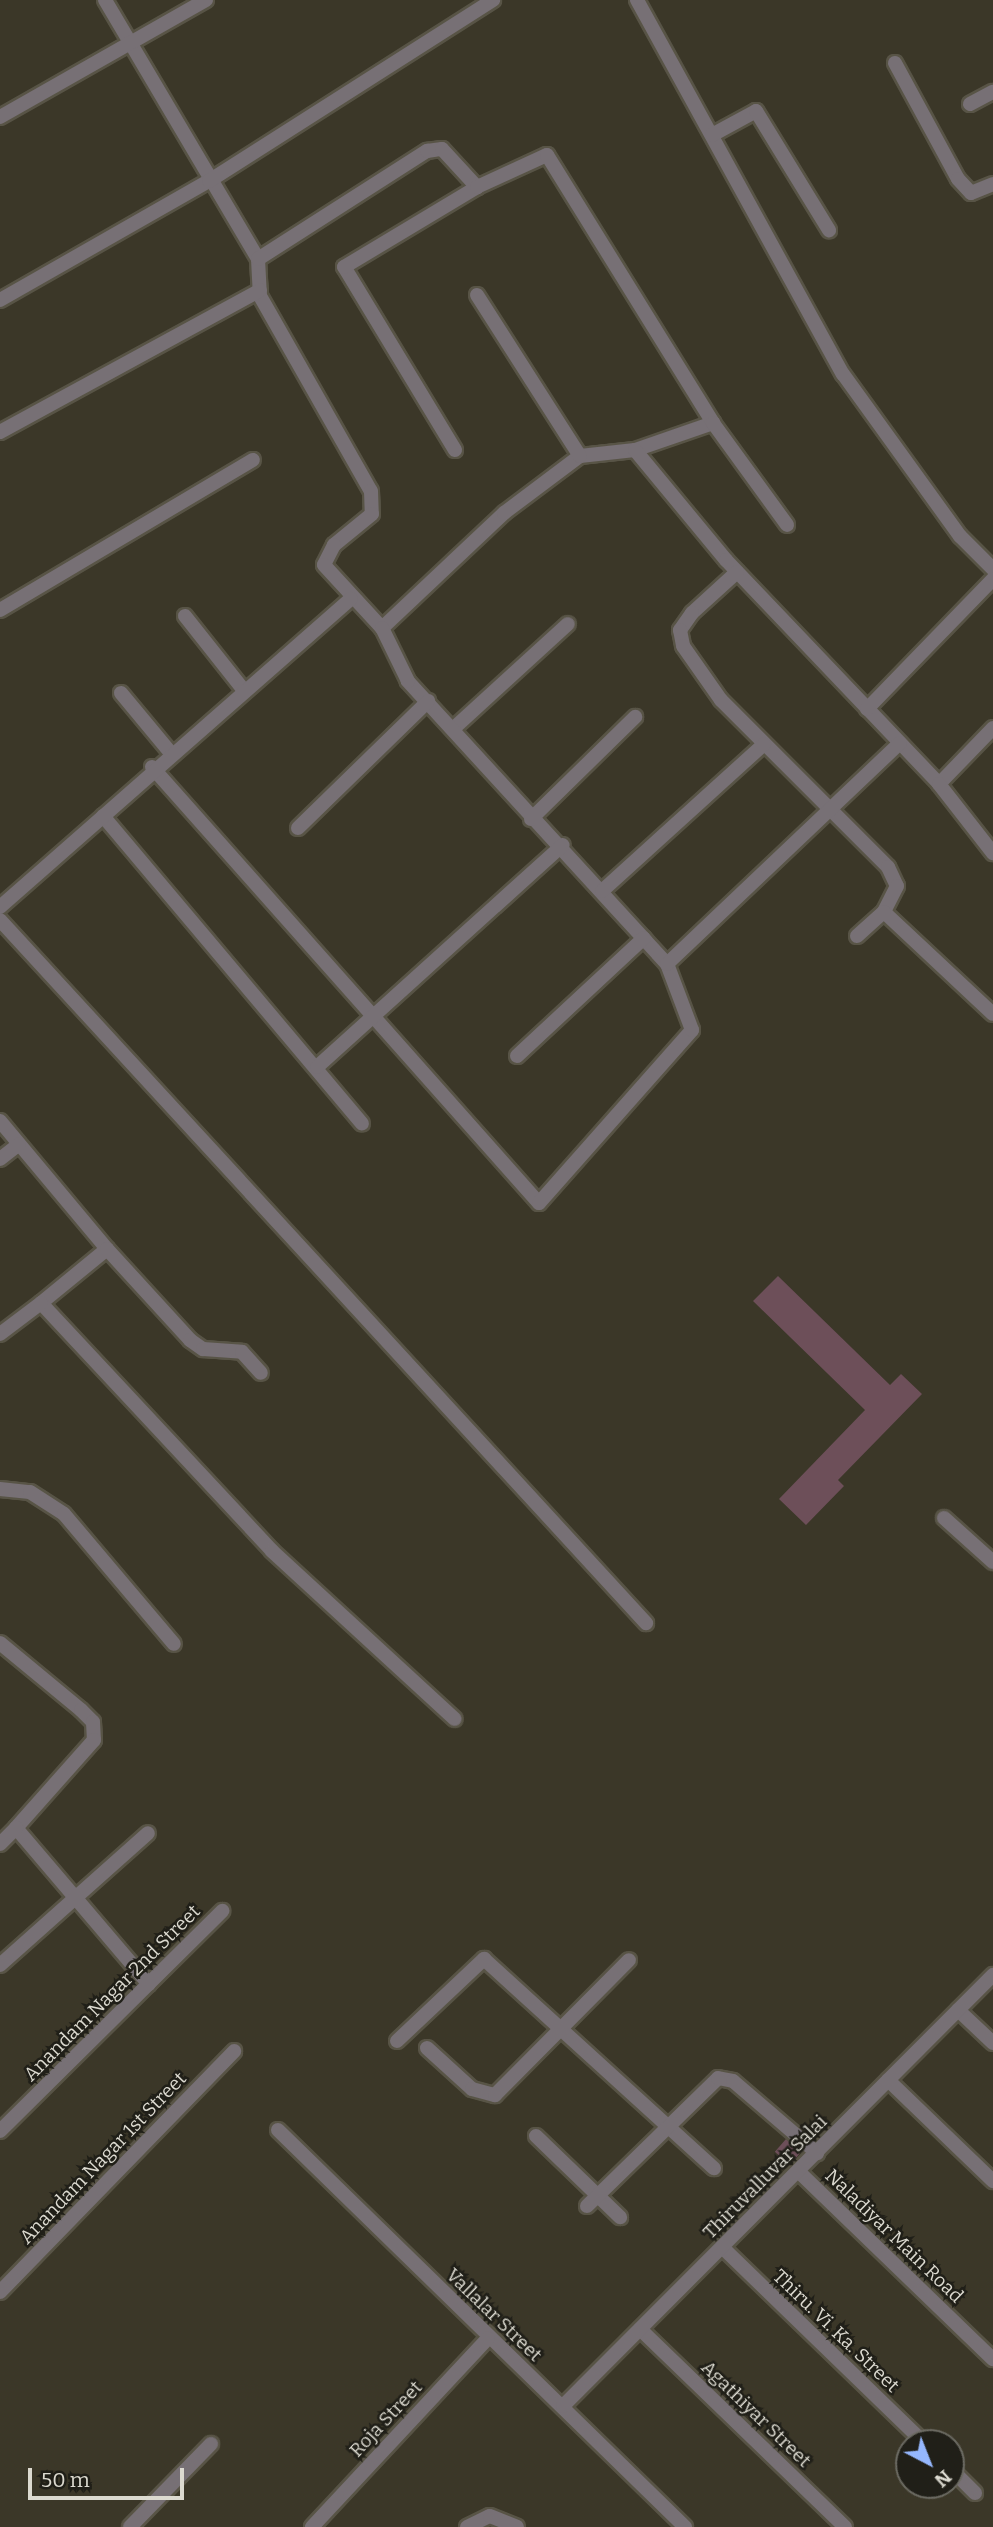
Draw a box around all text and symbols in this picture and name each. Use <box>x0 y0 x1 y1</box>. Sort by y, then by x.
street label: Anandam Nagar 2nd Street <box>19 1900 205 2086</box>
street label: Anandam Nagar 1st Street <box>15 2067 191 2249</box>
street label: Thiruvalluvar Salai <box>698 2110 832 2244</box>
street label: Naladiyar Main Road <box>820 2164 968 2308</box>
street label: Vallalar Street <box>441 2264 547 2366</box>
street label: Thiru. Vi. Ka. Street <box>768 2265 904 2397</box>
street label: Agathiyar Street <box>696 2356 816 2472</box>
street label: Roja Street <box>345 2376 427 2462</box>
north arrow <box>895 2429 965 2499</box>
scale bar <box>32 2454 187 2498</box>
text: N <box>930 2465 956 2492</box>
text: 50 m <box>41 2467 90 2493</box>

